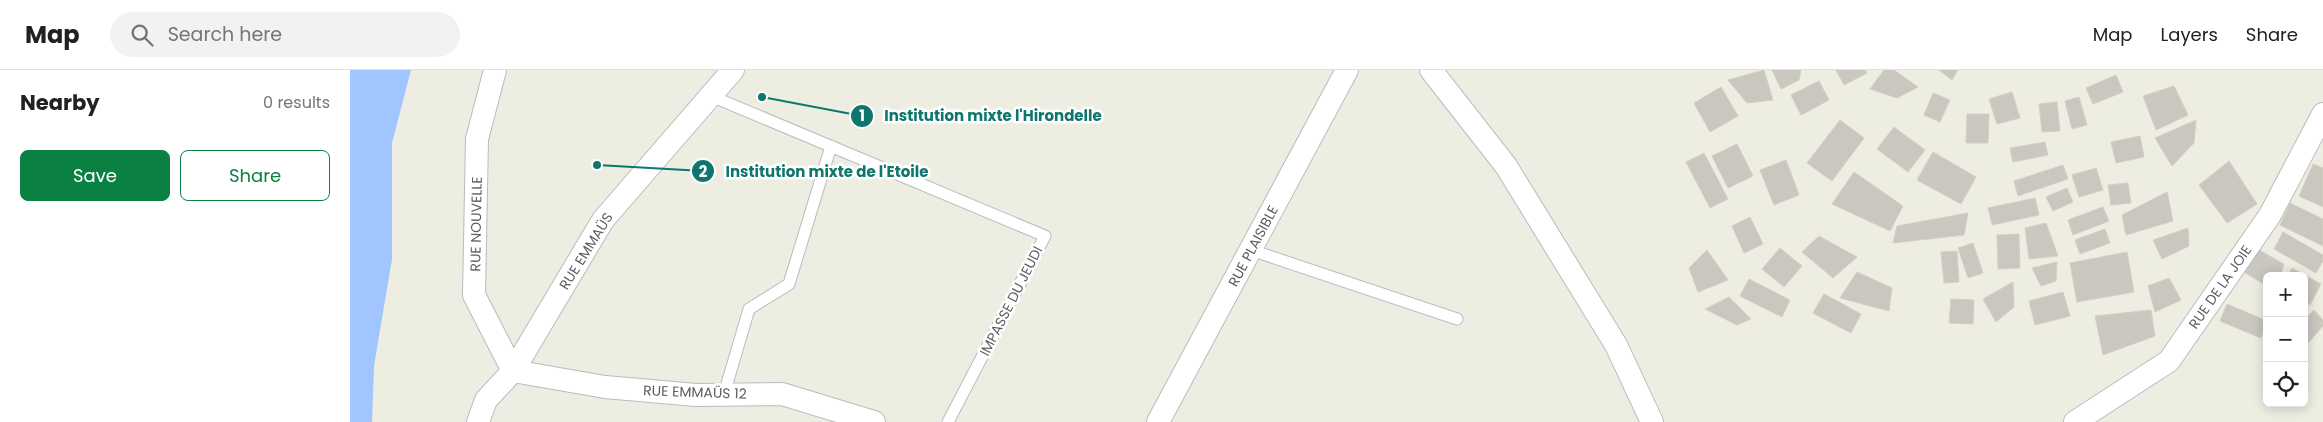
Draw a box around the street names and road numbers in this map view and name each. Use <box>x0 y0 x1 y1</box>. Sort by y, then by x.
street label: RUE NOUVELLE <box>465 176 487 272</box>
street label: RUE PLAISIBLE <box>1223 202 1283 290</box>
street label: RUE EMMAÜS <box>554 209 618 293</box>
street label: RUE DE LA JOIE <box>2184 241 2256 333</box>
street label: IMPASSE DU JEUDI <box>975 243 1047 359</box>
street label: RUE EMMAÜS 12 <box>643 380 747 404</box>

